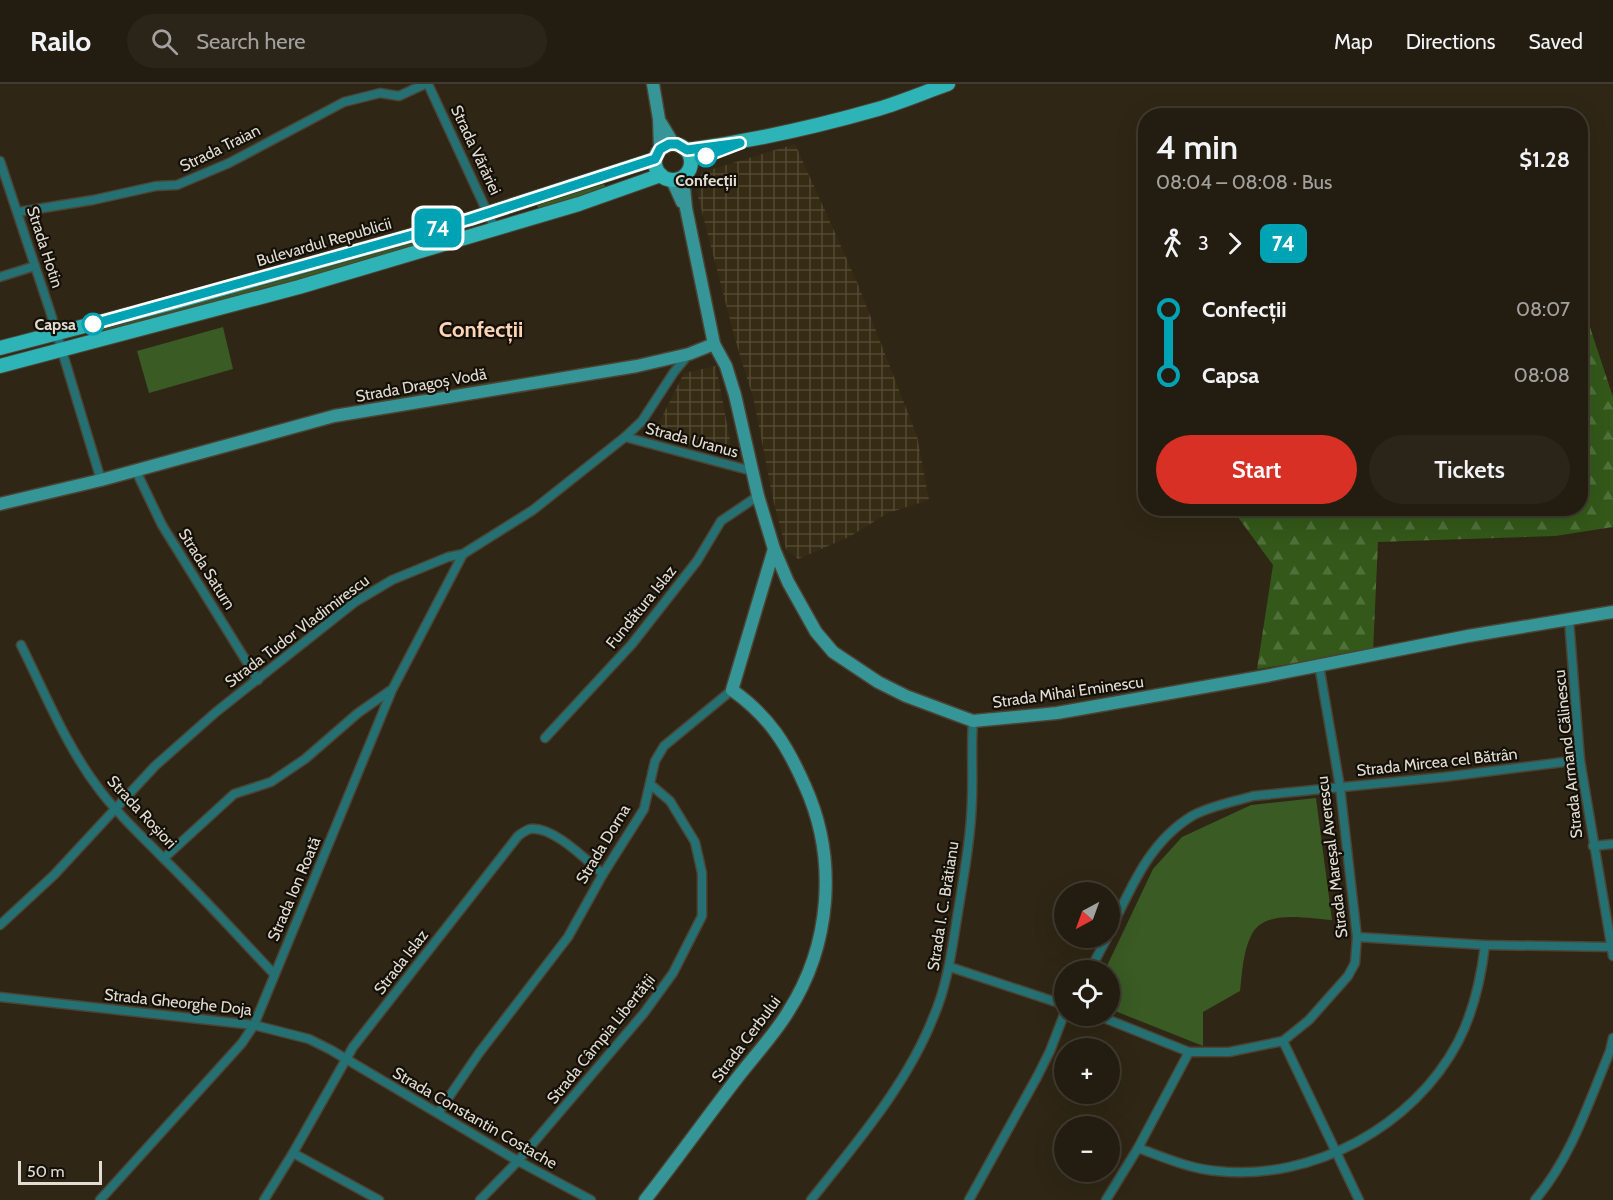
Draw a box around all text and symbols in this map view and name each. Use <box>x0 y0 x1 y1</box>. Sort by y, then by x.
search box <box>127 14 547 68</box>
text: Railo <box>30 24 91 58</box>
icon: search <box>148 25 181 58</box>
text: Search here <box>196 28 306 55</box>
text: Map <box>1334 29 1373 54</box>
text: Directions <box>1406 29 1495 54</box>
text: Saved <box>1528 29 1583 54</box>
street label: Strada Vărăriei <box>447 102 505 198</box>
street label: Strada Traian <box>177 120 263 176</box>
text: 4 min <box>1156 127 1238 167</box>
marker: Confecții <box>695 145 717 167</box>
text: $1.28 <box>1519 146 1570 173</box>
text: 08:04 – 08:08 · Bus <box>1156 170 1332 194</box>
place label: Confecții <box>675 171 737 191</box>
street label: Strada Hotin <box>23 204 67 290</box>
line badge: 74 <box>411 208 465 248</box>
street label: Bulevardul Republicii <box>254 214 394 270</box>
text: 74 <box>426 216 450 241</box>
icon: walk <box>1156 227 1189 260</box>
icon: forward <box>1218 227 1251 260</box>
text: 3 <box>1198 231 1209 255</box>
text: 74 <box>1272 231 1295 256</box>
text: Confecții <box>1202 296 1287 323</box>
text: 08:07 <box>1516 297 1570 321</box>
marker: Capsa <box>82 313 104 335</box>
place label: Capsa <box>34 315 76 334</box>
district label: Confecții <box>439 316 523 344</box>
text: Capsa <box>1202 362 1259 389</box>
text: 08:08 <box>1514 363 1570 387</box>
street label: Strada Dragoș Vodă <box>354 364 488 407</box>
street label: Strada Uranus <box>644 419 741 462</box>
button: Start <box>1156 435 1357 504</box>
button: Tickets <box>1369 435 1570 504</box>
street label: Strada Saturn <box>175 525 239 613</box>
street label: Fundătura Islaz <box>602 561 680 652</box>
street label: Strada Tudor Vladimirescu <box>221 571 373 691</box>
street label: Strada Armand Călinescu <box>1550 669 1586 839</box>
street label: Strada Mihai Eminescu <box>991 672 1145 712</box>
street label: Strada Mircea cel Bătrân <box>1356 744 1518 780</box>
street label: Strada Roșiori <box>103 772 181 853</box>
street label: Strada Mareșal Averescu <box>1313 775 1352 939</box>
street label: Strada Dorna <box>572 801 634 887</box>
street label: Strada Ion Roată <box>264 834 325 944</box>
street label: Strada I. C. Brătianu <box>923 840 963 972</box>
north arrow <box>1054 882 1120 948</box>
map controls <box>1054 882 1120 1182</box>
street label: Strada Islaz <box>370 926 432 998</box>
button: locate <box>1054 960 1120 1026</box>
street label: Strada Câmpia Libertății <box>543 970 660 1108</box>
street label: Strada Gheorghe Doja <box>103 985 253 1019</box>
street label: Strada Cerbului <box>707 992 785 1086</box>
button: + <box>1054 1038 1120 1104</box>
street label: Strada Constantin Costache <box>389 1063 561 1173</box>
button: − <box>1054 1116 1120 1182</box>
scale bar <box>18 1158 102 1186</box>
text: 50 m <box>27 1162 64 1181</box>

